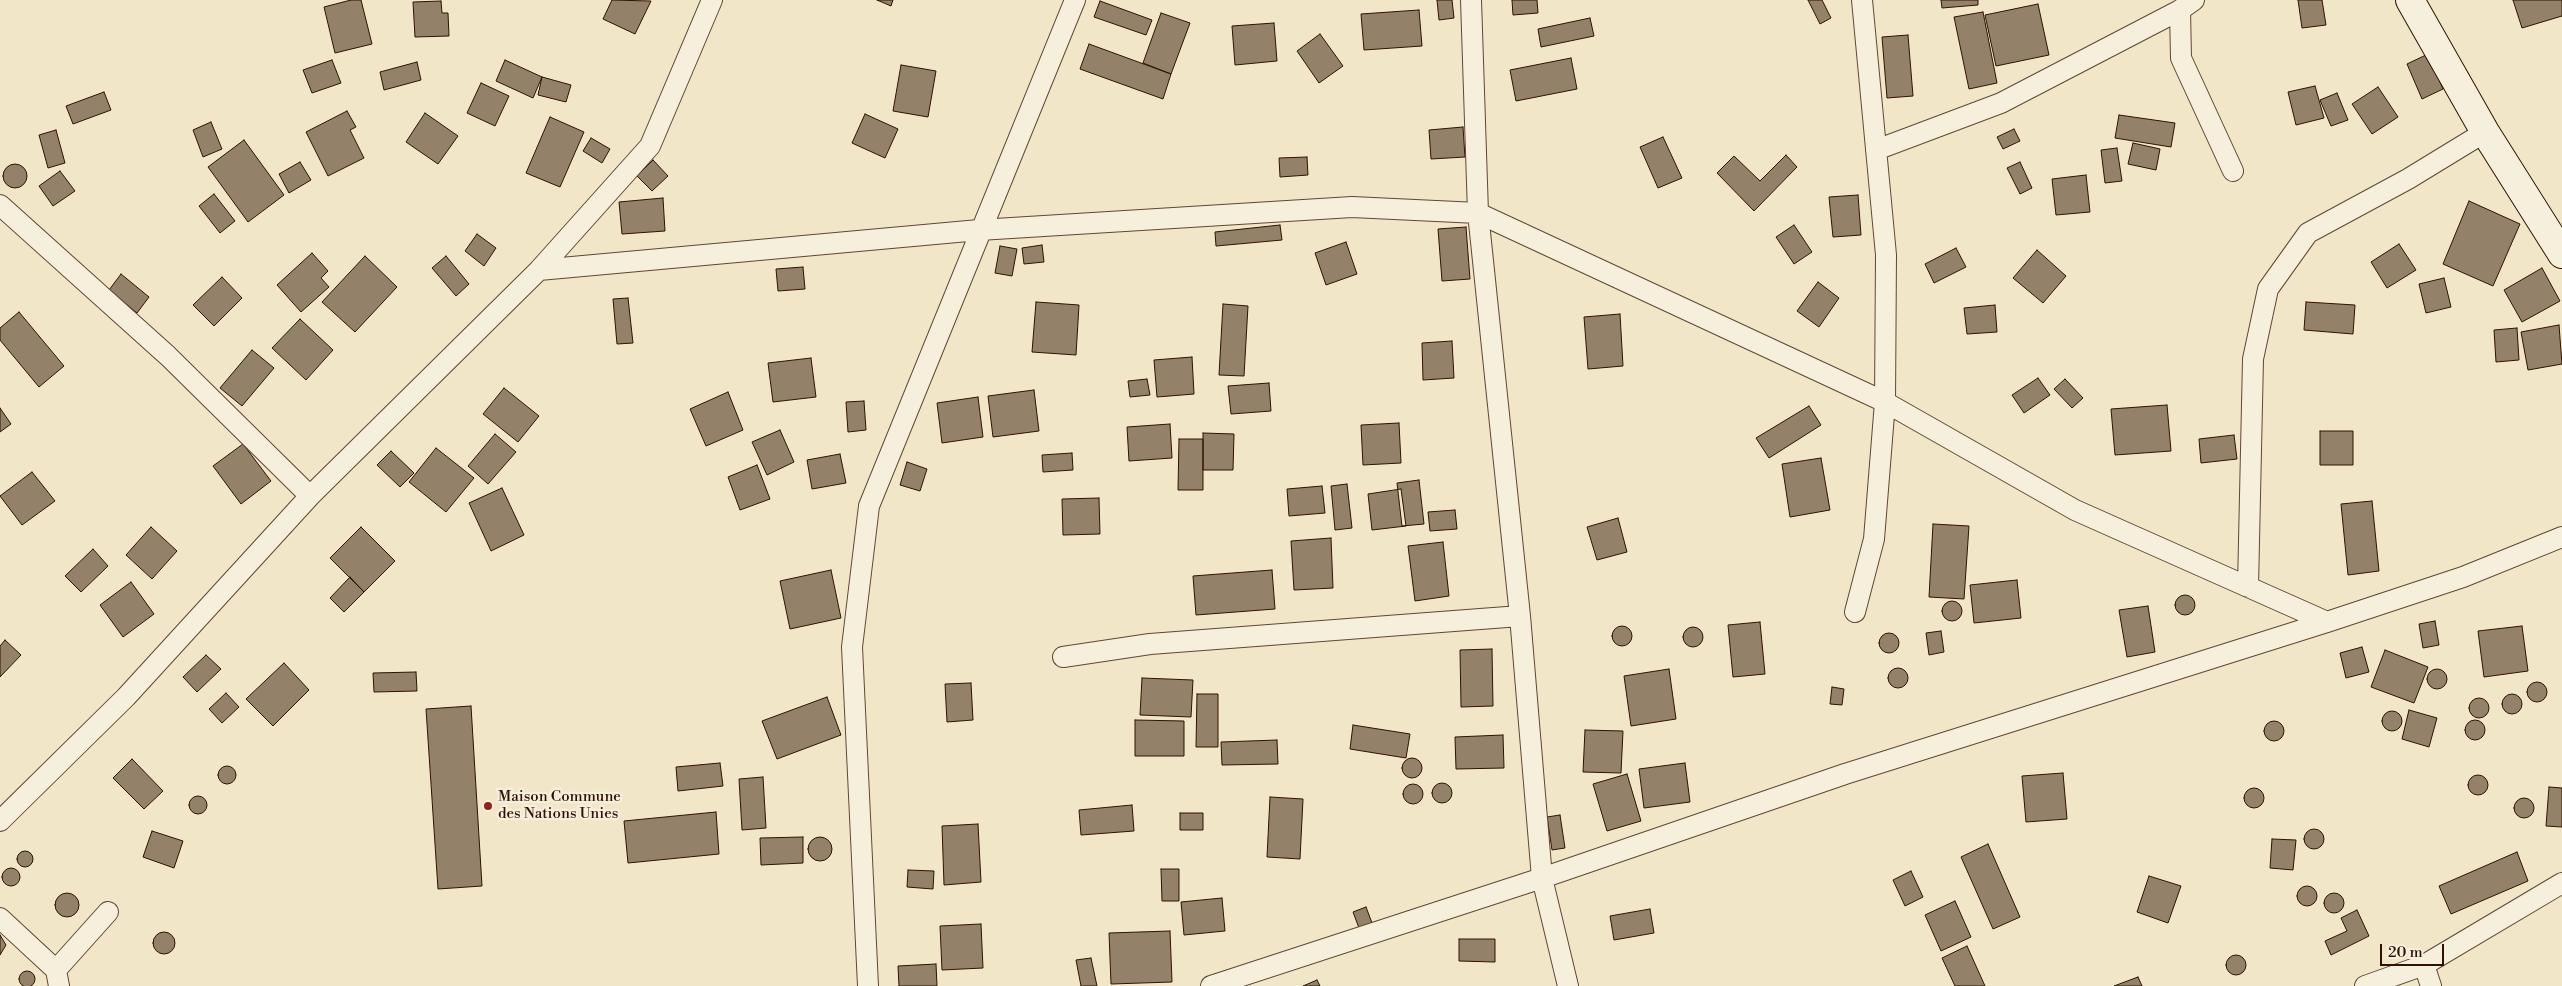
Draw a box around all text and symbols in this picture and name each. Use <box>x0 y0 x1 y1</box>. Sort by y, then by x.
place label: Maison Commune des Nations Unies <box>498 788 621 823</box>
marker: Maison Commune des Nations Unies <box>482 800 494 812</box>
scale bar <box>2382 934 2446 966</box>
text: 20 m <box>2388 943 2423 962</box>

